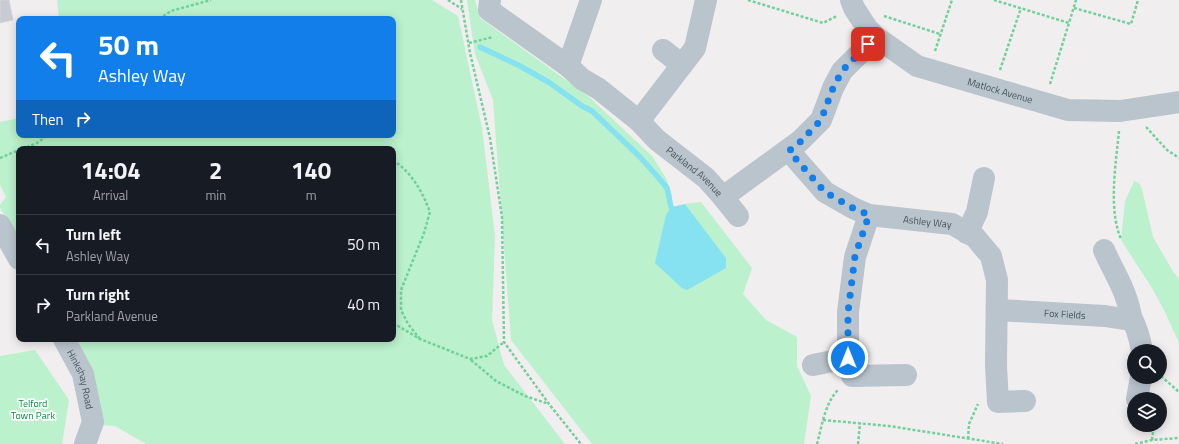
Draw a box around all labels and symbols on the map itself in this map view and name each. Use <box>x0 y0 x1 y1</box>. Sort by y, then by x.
pin <box>851 27 885 61</box>
street label: Matlock Avenue <box>966 74 1035 107</box>
street label: Parkland Avenue <box>663 142 726 200</box>
street label: Ashley Way <box>902 211 953 231</box>
street label: Fox Fields <box>1044 305 1087 322</box>
position arrow <box>827 337 869 379</box>
street label: Hinkshay Road <box>63 346 98 410</box>
park label: Telford Town Park <box>11 396 55 423</box>

